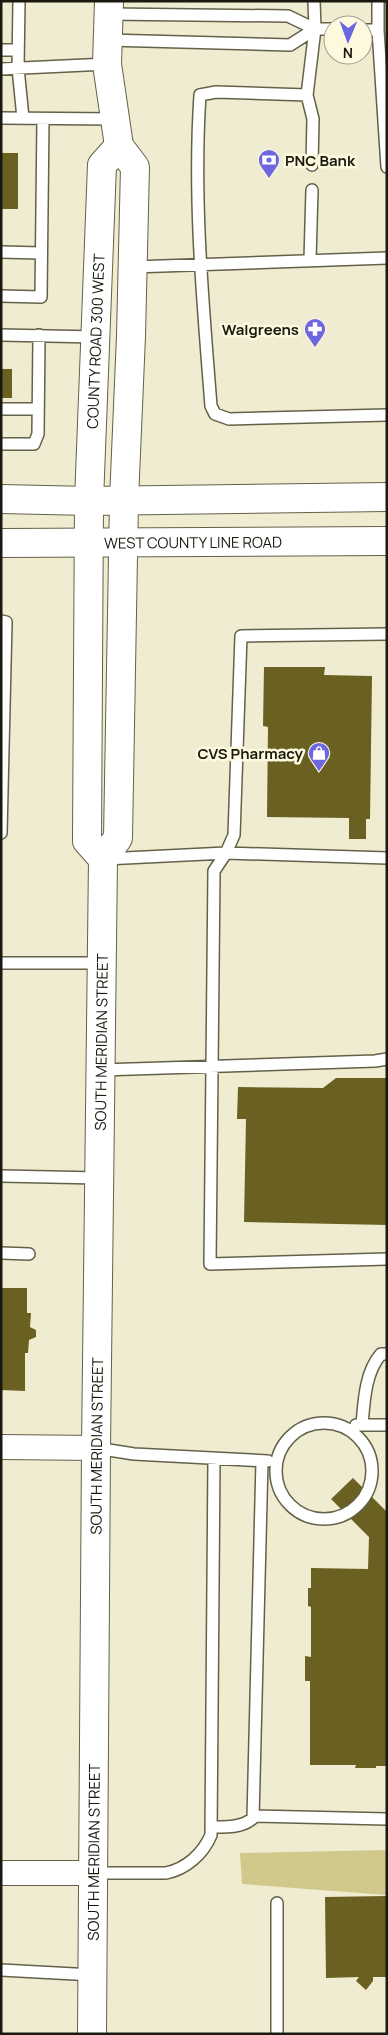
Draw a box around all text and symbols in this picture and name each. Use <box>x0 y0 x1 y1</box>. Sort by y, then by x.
north arrow <box>323 15 373 65</box>
text: N <box>343 44 353 63</box>
bank icon: PNC Bank <box>257 148 281 179</box>
place label: PNC Bank <box>285 150 356 171</box>
street label: COUNTY ROAD 300 WEST <box>81 253 109 429</box>
pharmacy icon: Walgreens <box>303 317 327 348</box>
place label: Walgreens <box>222 319 299 340</box>
street label: WEST COUNTY LINE ROAD <box>104 531 282 553</box>
shop icon: CVS Pharmacy <box>307 741 331 772</box>
place label: CVS Pharmacy <box>198 743 304 764</box>
street label: SOUTH MERIDIAN STREET <box>89 953 112 1131</box>
street label: SOUTH MERIDIAN STREET <box>85 1357 108 1535</box>
street label: SOUTH MERIDIAN STREET <box>82 1763 104 1941</box>

